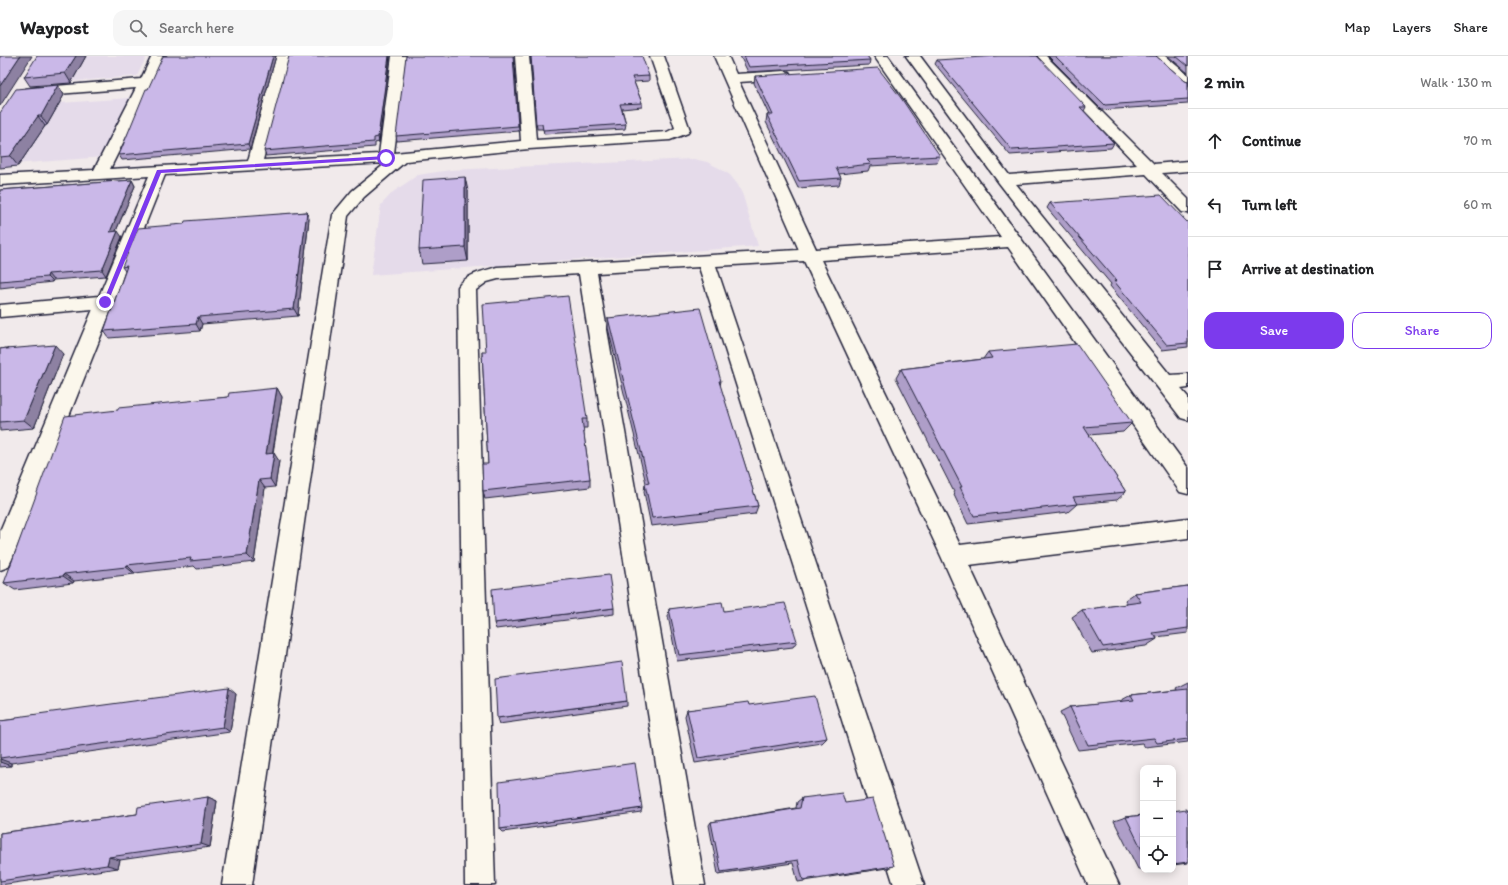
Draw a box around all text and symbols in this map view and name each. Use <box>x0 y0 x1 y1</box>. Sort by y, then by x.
search box <box>113 10 393 46</box>
text: Waypost <box>20 16 89 39</box>
icon: search <box>127 17 149 39</box>
text: Search here <box>159 19 234 37</box>
text: Map <box>1345 19 1370 36</box>
text: Layers <box>1392 19 1431 36</box>
text: Share <box>1453 19 1488 36</box>
text: 2 min <box>1204 72 1244 92</box>
text: Walk · 130 m <box>1420 75 1492 90</box>
icon: ahead <box>1204 130 1226 152</box>
text: Continue <box>1242 132 1301 150</box>
text: 70 m <box>1464 133 1492 148</box>
route start <box>377 149 395 167</box>
icon: left <box>1204 194 1226 216</box>
text: Turn left <box>1242 196 1297 214</box>
text: 60 m <box>1463 197 1492 212</box>
icon: arrive <box>1204 258 1226 280</box>
text: Arrive at destination <box>1242 260 1374 278</box>
route end <box>96 293 114 311</box>
button: Save <box>1204 312 1344 349</box>
button: Share <box>1352 312 1492 349</box>
map controls <box>1140 765 1176 873</box>
button: + <box>1140 765 1176 801</box>
button: − <box>1140 801 1176 837</box>
button: locate <box>1140 837 1176 873</box>

